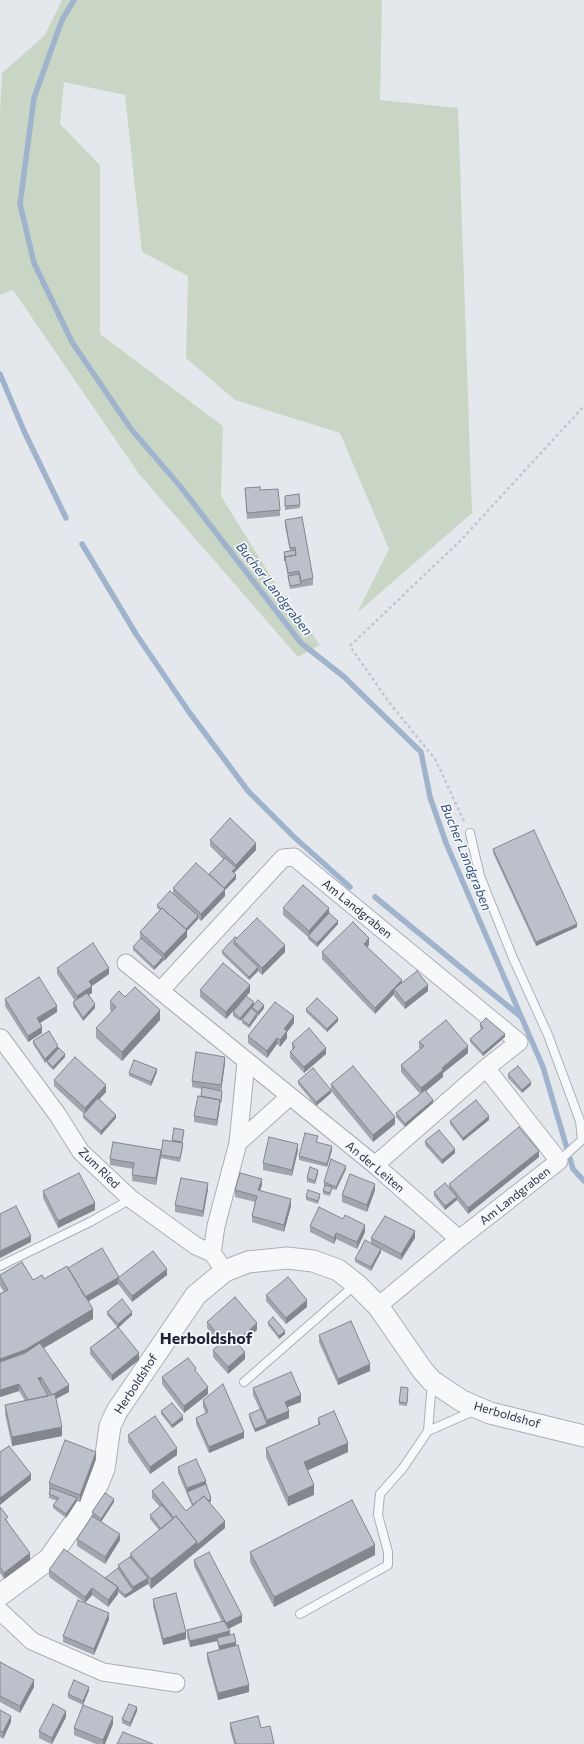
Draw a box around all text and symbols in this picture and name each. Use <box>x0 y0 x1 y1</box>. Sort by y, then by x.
water label: Bucher Landgraben <box>233 539 315 639</box>
water label: Bucher Landgraben <box>437 801 495 913</box>
street label: Am Landgraben <box>319 876 395 942</box>
street label: An der Leiten <box>343 1138 407 1196</box>
street label: Zum Ried <box>76 1145 122 1191</box>
street label: Am Landgraben <box>477 1164 553 1228</box>
district label: Herboldshof <box>160 1329 252 1349</box>
street label: Herboldshof <box>111 1351 161 1417</box>
street label: Herboldshof <box>472 1399 542 1431</box>

